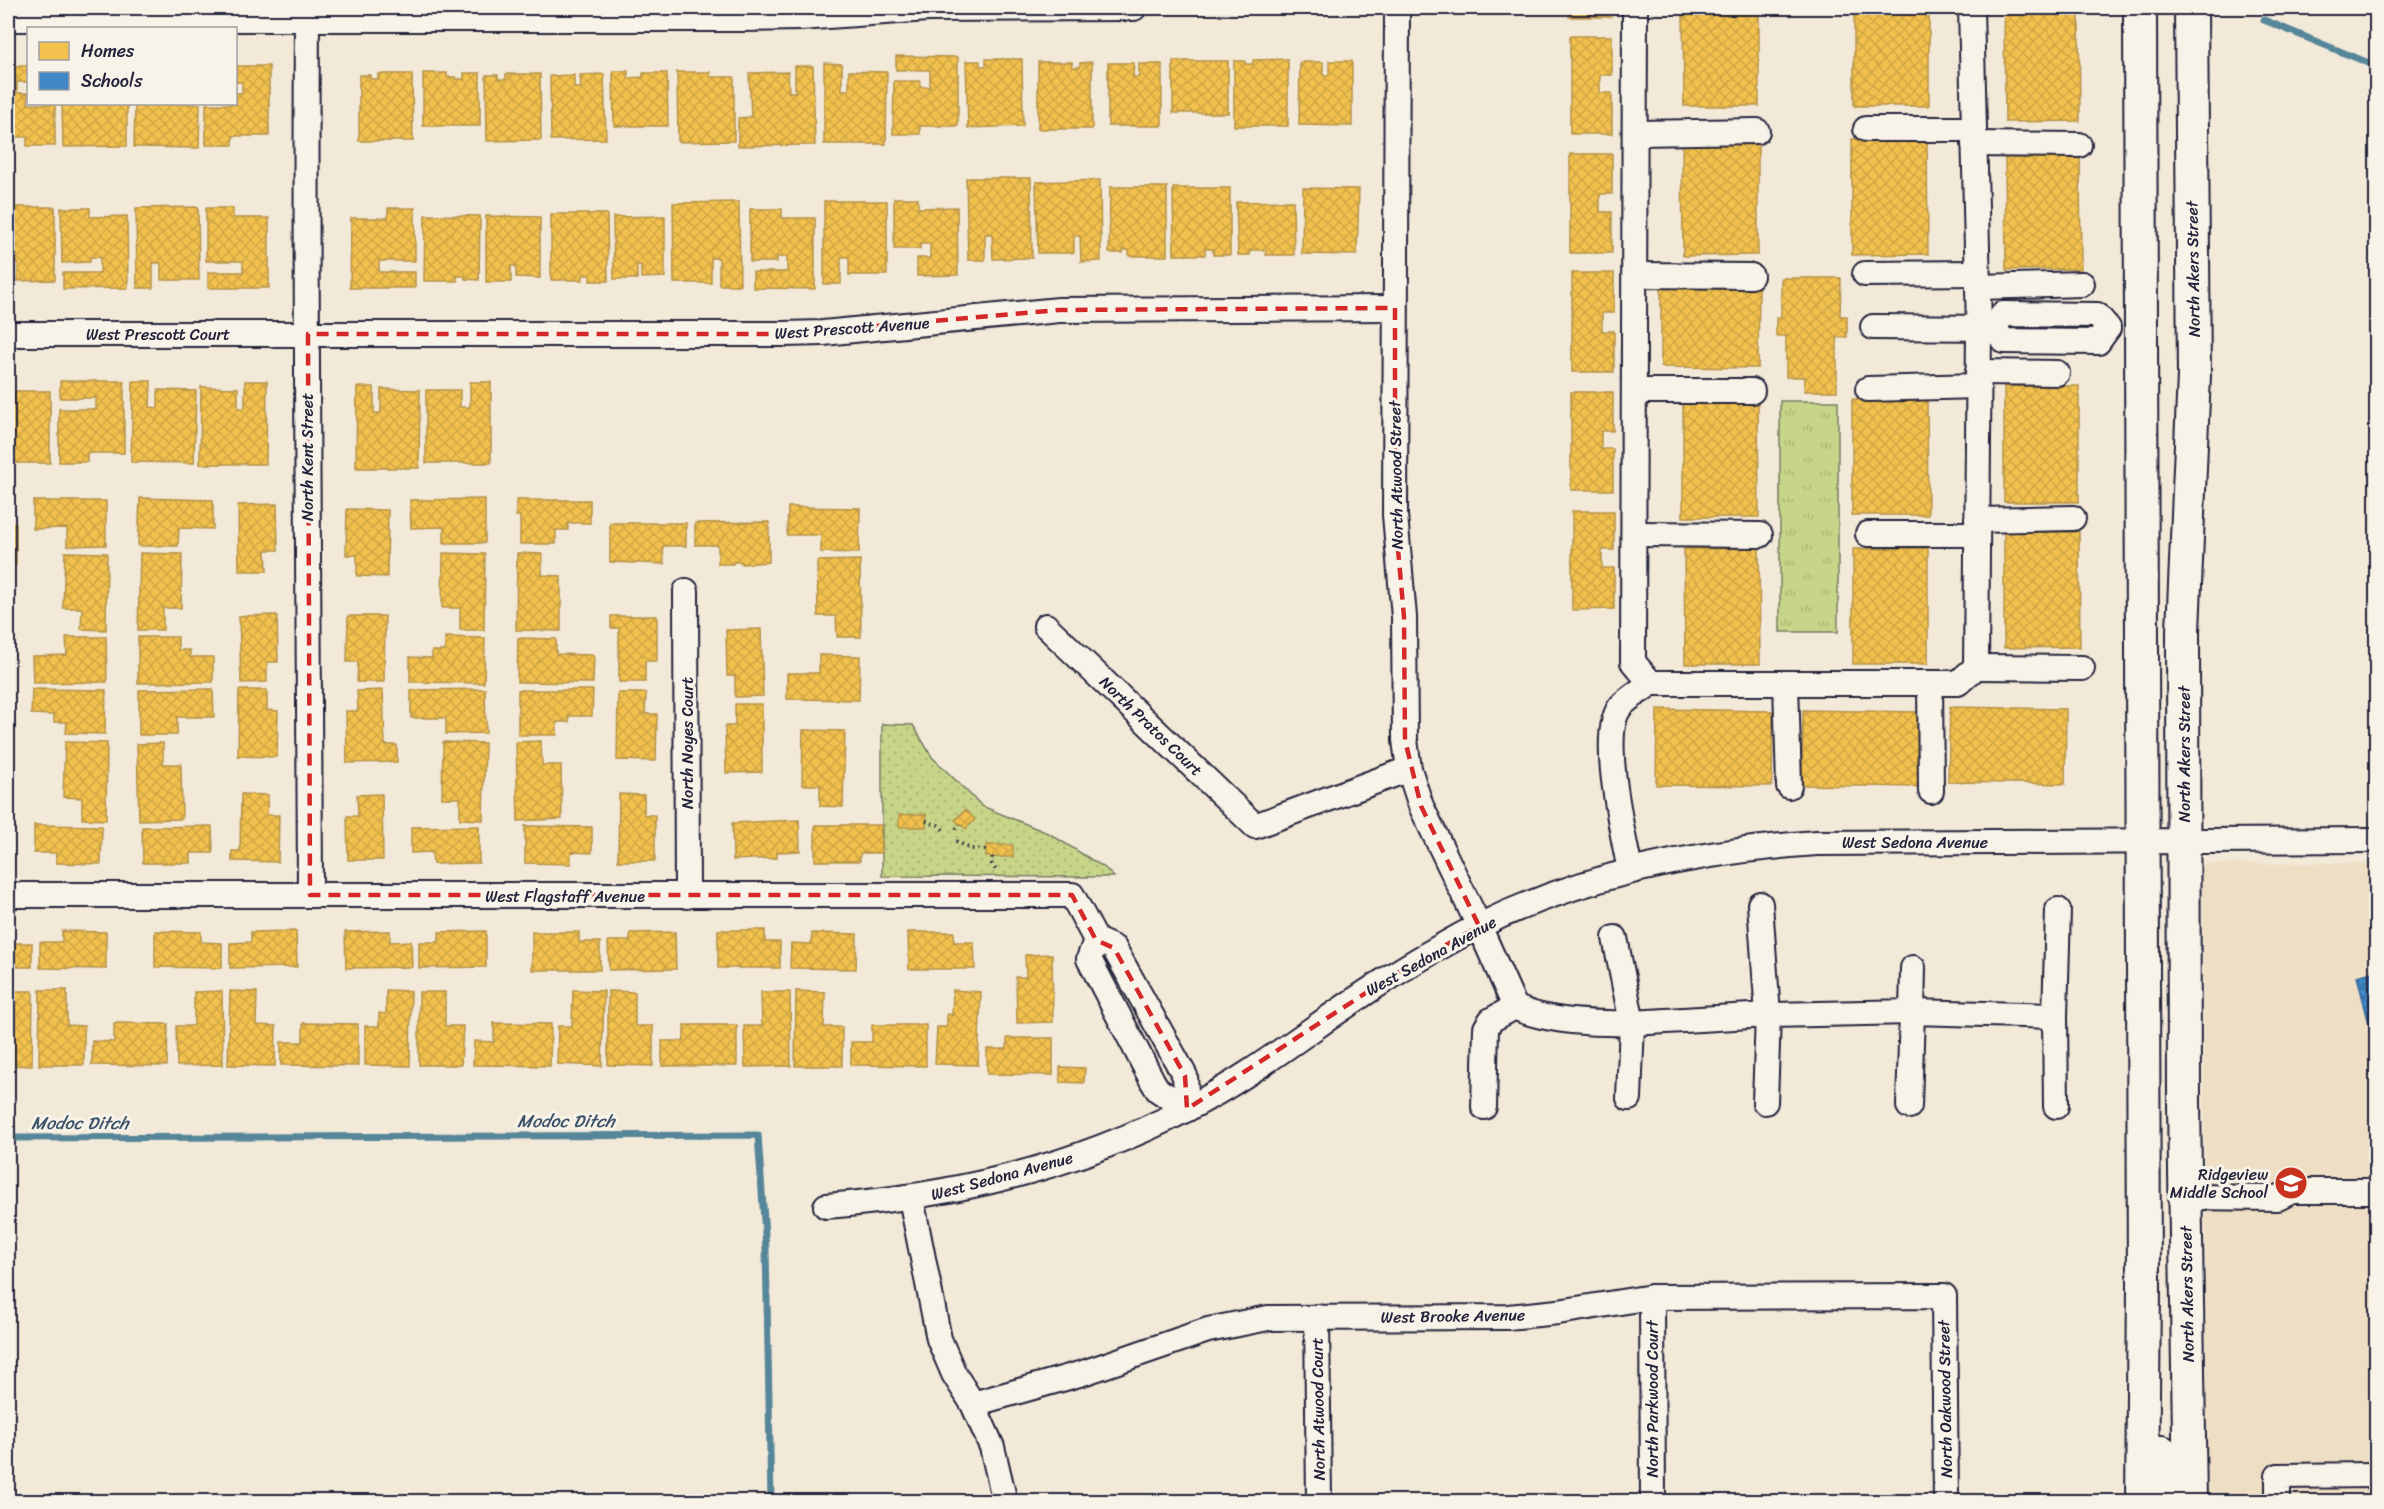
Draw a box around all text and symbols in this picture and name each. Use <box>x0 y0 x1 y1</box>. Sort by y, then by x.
legend <box>27 27 237 105</box>
text: Homes <box>81 35 135 67</box>
text: Schools <box>81 65 143 97</box>
street label: North Akers Street <box>2177 200 2209 337</box>
street label: West Prescott Avenue <box>774 308 931 348</box>
street label: West Prescott Court <box>86 320 230 349</box>
street label: North Kent Street <box>293 393 322 521</box>
street label: North Atwood Street <box>1380 400 1412 550</box>
street label: North Pratos Court <box>1092 669 1210 783</box>
street label: North Noyes Court <box>673 677 702 809</box>
street label: North Akers Street <box>2170 685 2199 822</box>
street label: West Sedona Avenue <box>1842 828 1988 857</box>
street label: West Flagstaff Avenue <box>485 882 645 911</box>
street label: West Sedona Avenue <box>1360 908 1502 1004</box>
water label: Modoc Ditch <box>517 1105 616 1137</box>
water label: Modoc Ditch <box>31 1107 130 1139</box>
street label: West Sedona Avenue <box>928 1143 1076 1209</box>
place label: Ridgeview Middle School <box>2170 1160 2269 1207</box>
school or university icon: Ridgeview Middle School <box>2273 1165 2309 1201</box>
street label: North Akers Street <box>2171 1225 2203 1362</box>
street label: West Brooke Avenue <box>1381 1300 1525 1332</box>
street label: North Oakwood Street <box>1929 1319 1961 1478</box>
street label: North Parkwood Court <box>1638 1320 1667 1478</box>
street label: North Atwood Court <box>1302 1337 1334 1481</box>

